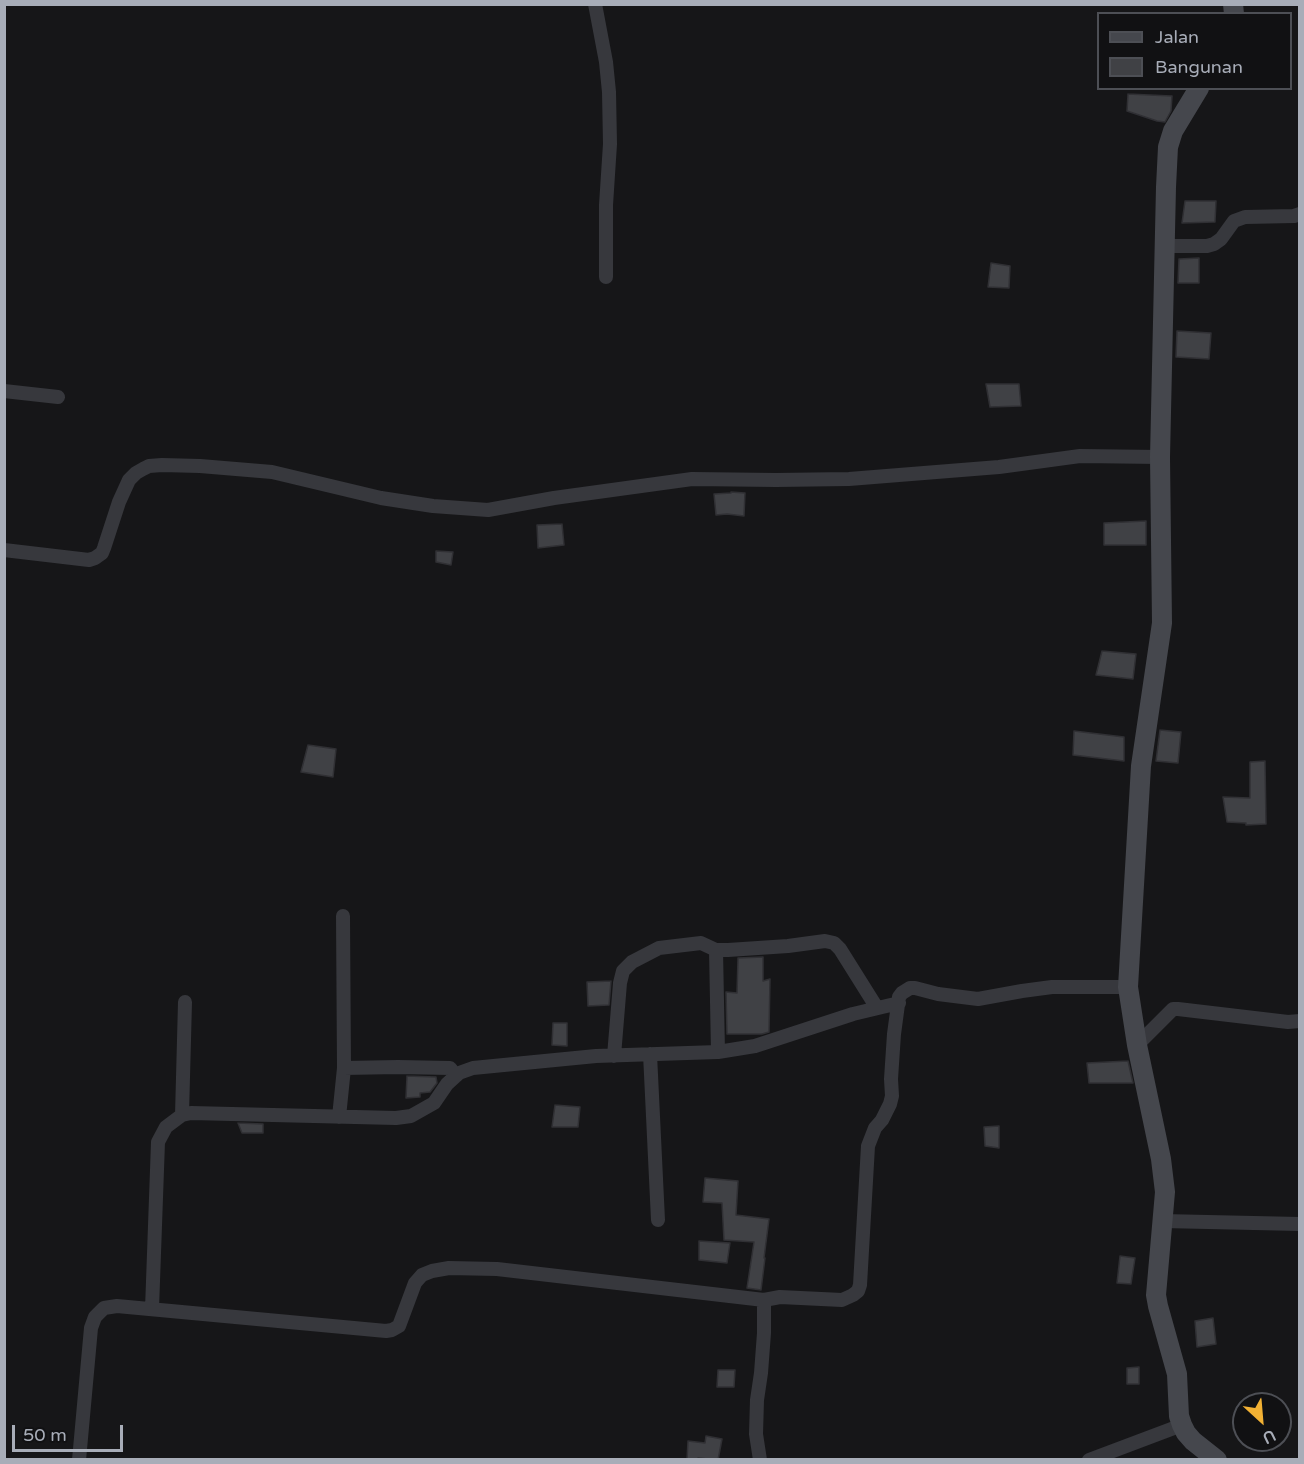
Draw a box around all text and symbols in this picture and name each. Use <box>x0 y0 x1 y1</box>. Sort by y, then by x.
legend <box>1097 12 1292 90</box>
text: Jalan <box>1155 26 1199 48</box>
text: Bangunan <box>1155 56 1243 78</box>
north arrow <box>1232 1392 1292 1452</box>
scale bar <box>15 1413 126 1451</box>
text: 50 m <box>23 1424 67 1446</box>
text: U <box>1259 1425 1279 1448</box>

